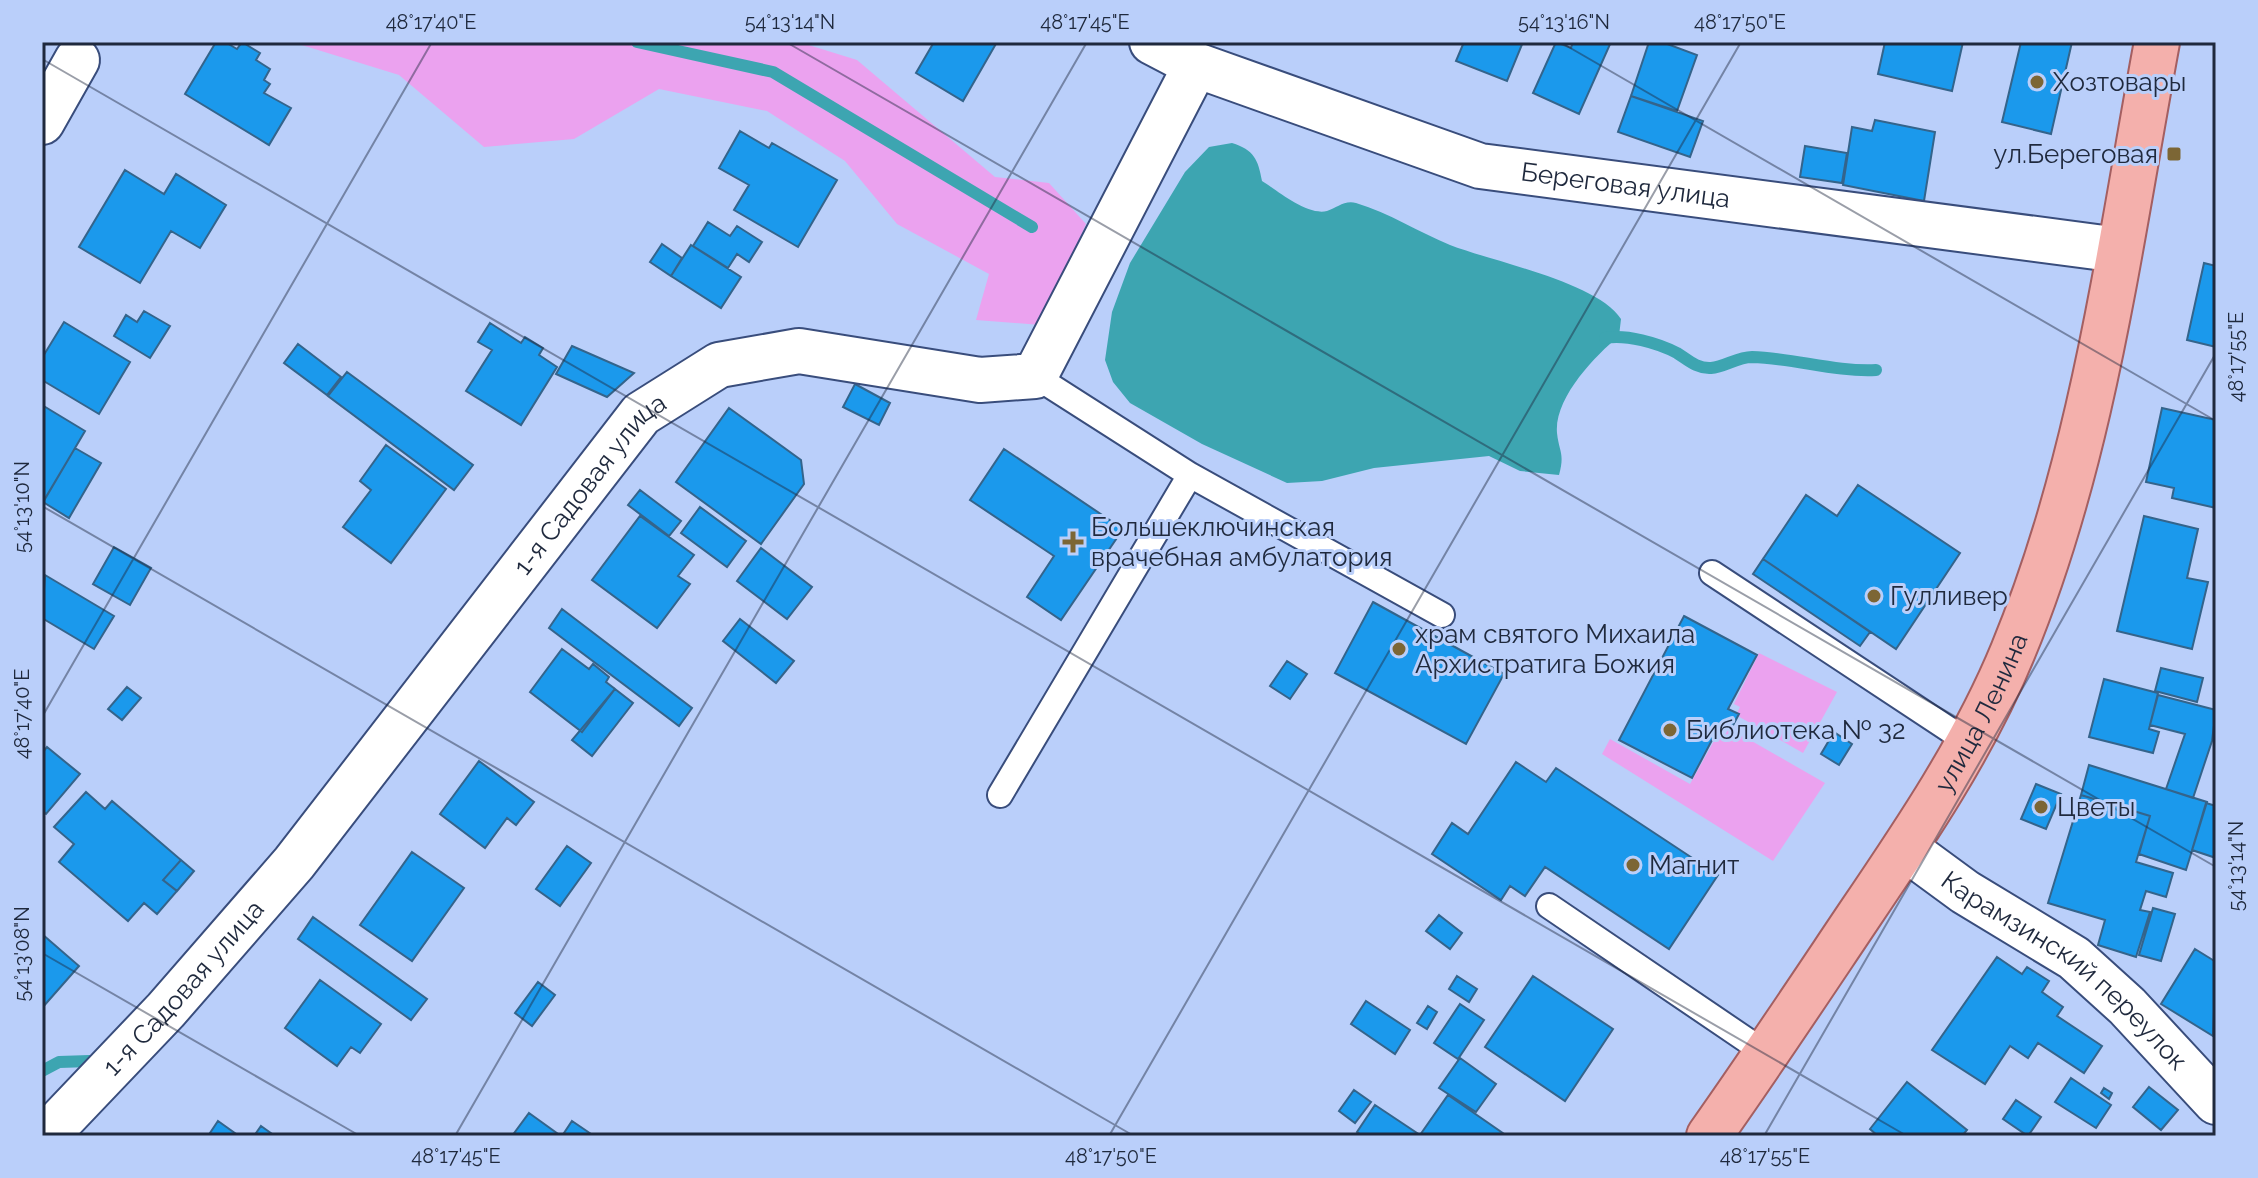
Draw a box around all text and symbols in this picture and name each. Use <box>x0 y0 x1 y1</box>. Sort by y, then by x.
text: 48°17'40"E <box>386 10 476 34</box>
text: 54°13'14"N <box>745 10 835 34</box>
text: 48°17'45"E <box>1040 10 1130 34</box>
text: 54°13'16"N <box>1518 10 1610 34</box>
text: 48°17'50"E <box>1694 10 1786 34</box>
place label: Хозтовары <box>2053 67 2186 97</box>
marker: Хозтовары <box>2028 73 2046 91</box>
place label: ул.Береговая <box>1993 139 2158 169</box>
marker: ул.Береговая <box>2165 145 2183 163</box>
street label: Береговая улица <box>1519 157 1732 214</box>
text: 48°17'55"E <box>2224 312 2248 402</box>
street label: 1-я Садовая улица <box>507 387 671 581</box>
text: 54°13'10"N <box>10 461 34 553</box>
place label: Большеключинская врачебная амбулатория <box>1091 512 1392 572</box>
marker: Большеключинская врачебная амбулатория <box>1062 531 1084 553</box>
place label: Гулливер <box>1890 581 2008 611</box>
marker: Гулливер <box>1865 587 1883 605</box>
place label: храм святого Михаила Архистратига Божия <box>1415 619 1695 679</box>
street label: улица Ленина <box>1928 629 2034 798</box>
marker: храм святого Михаила Архистратига Божия <box>1390 640 1408 658</box>
text: 48°17'40"E <box>10 669 34 759</box>
place label: Библиотека № 32 <box>1686 715 1906 745</box>
marker: Библиотека № 32 <box>1661 721 1679 739</box>
place label: Цветы <box>2057 792 2135 822</box>
marker: Цветы <box>2032 798 2050 816</box>
text: 54°13'14"N <box>2224 821 2248 911</box>
place label: Магнит <box>1649 850 1739 880</box>
marker: Магнит <box>1624 856 1642 874</box>
street label: Карамзинский переулок <box>1936 865 2194 1076</box>
street label: 1-я Садовая улица <box>97 894 270 1082</box>
text: 54°13'08"N <box>10 906 34 1002</box>
text: 48°17'45"E <box>411 1144 501 1168</box>
text: 48°17'50"E <box>1065 1144 1157 1168</box>
text: 48°17'55"E <box>1720 1144 1810 1168</box>

